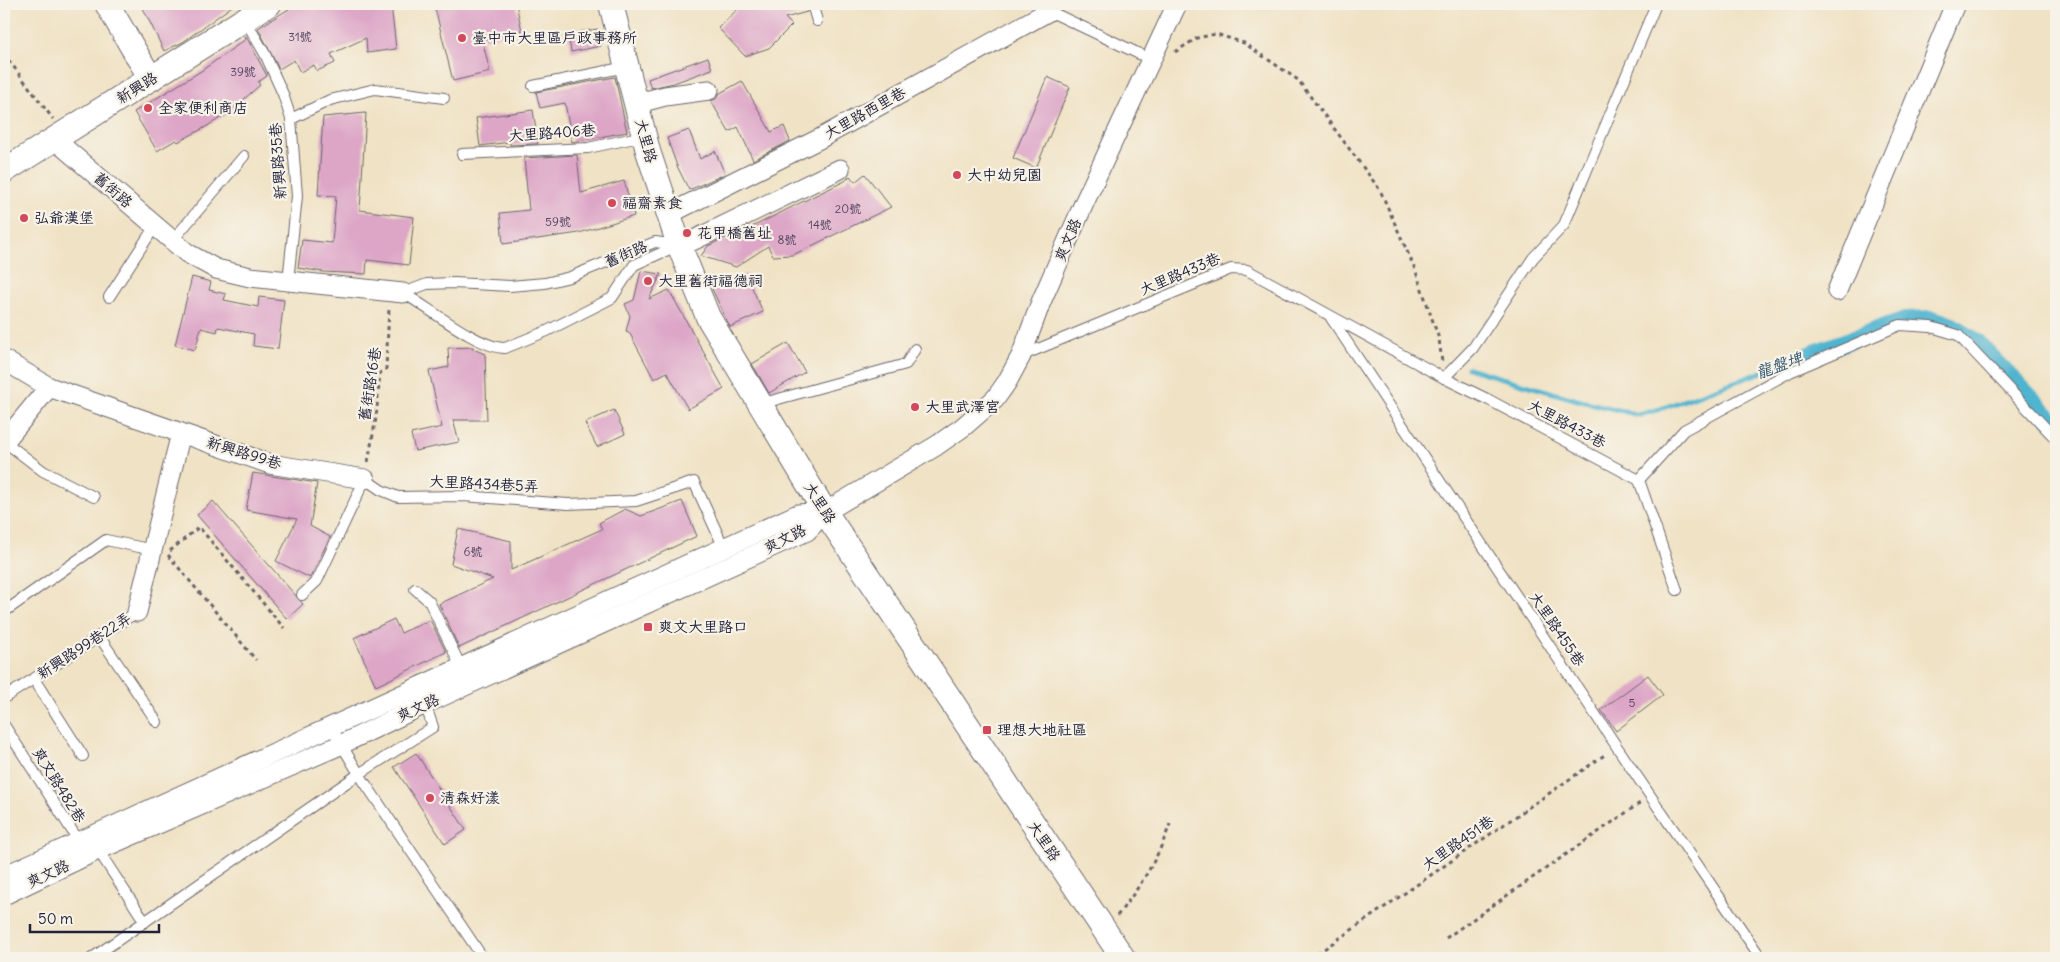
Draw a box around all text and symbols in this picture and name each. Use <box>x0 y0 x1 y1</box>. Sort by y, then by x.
place label: 臺中市大里區戶政事務所 <box>472 28 637 47</box>
house number: 31號 <box>288 29 312 44</box>
marker: 臺中市大里區戶政事務所 <box>456 32 468 44</box>
house number: 39號 <box>230 64 256 79</box>
street label: 新興路 <box>113 68 161 108</box>
street label: 大里路西里巷 <box>821 82 909 143</box>
place label: 全家便利商店 <box>158 98 248 117</box>
marker: 全家便利商店 <box>142 102 154 114</box>
street label: 大里路 <box>631 117 661 165</box>
street label: 大里路406巷 <box>508 120 596 145</box>
street label: 新興路35巷 <box>265 122 290 200</box>
place label: 大中幼兒園 <box>967 165 1042 184</box>
street label: 舊街路 <box>90 168 137 212</box>
marker: 大中幼兒園 <box>951 169 963 181</box>
place label: 福齋素食 <box>622 193 682 212</box>
marker: 福齋素食 <box>606 197 618 209</box>
house number: 20號 <box>835 201 861 216</box>
place label: 弘爺漢堡 <box>34 208 94 227</box>
marker: 弘爺漢堡 <box>18 212 30 224</box>
house number: 59號 <box>545 214 571 229</box>
street label: 爽文路 <box>1050 215 1085 264</box>
house number: 14號 <box>808 217 832 232</box>
place label: 花甲橋舊址 <box>697 223 772 242</box>
marker: 花甲橋舊址 <box>681 227 693 239</box>
house number: 8號 <box>778 232 796 247</box>
street label: 舊街路 <box>601 236 650 271</box>
street label: 大里路433巷 <box>1137 248 1223 299</box>
place label: 大里舊街福德祠 <box>658 271 763 290</box>
marker: 大里舊街福德祠 <box>642 275 654 287</box>
street label: 舊街路16巷 <box>354 346 385 422</box>
water label: 龍盤埤 <box>1753 347 1807 383</box>
street label: 大里路433巷 <box>1525 395 1610 452</box>
place label: 大里武澤宮 <box>925 397 1000 416</box>
marker: 大里武澤宮 <box>909 401 921 413</box>
street label: 新興路99巷 <box>204 432 284 473</box>
street label: 大里路434巷5弄 <box>429 471 539 496</box>
street label: 大里路 <box>800 479 840 527</box>
street label: 爽文路 <box>760 520 809 557</box>
house number: 6號 <box>464 544 482 559</box>
street label: 大里路455巷 <box>1526 588 1589 670</box>
street label: 新興路99巷22弄 <box>33 608 134 683</box>
place label: 爽文大里路口 <box>658 617 748 636</box>
marker: 爽文大里路口 <box>642 621 654 633</box>
street label: 爽文路 <box>393 689 442 726</box>
house number: 5 <box>1629 695 1636 710</box>
place label: 理想大地社區 <box>997 720 1087 739</box>
marker: 理想大地社區 <box>981 724 993 736</box>
street label: 爽文路482巷 <box>29 743 90 826</box>
place label: 清森好漾 <box>440 788 500 807</box>
marker: 清森好漾 <box>424 792 436 804</box>
street label: 大里路451巷 <box>1418 811 1497 874</box>
street label: 大里路 <box>1024 817 1065 865</box>
street label: 爽文路 <box>23 855 72 892</box>
scale bar <box>30 902 159 934</box>
text: 50 m <box>38 909 73 928</box>

